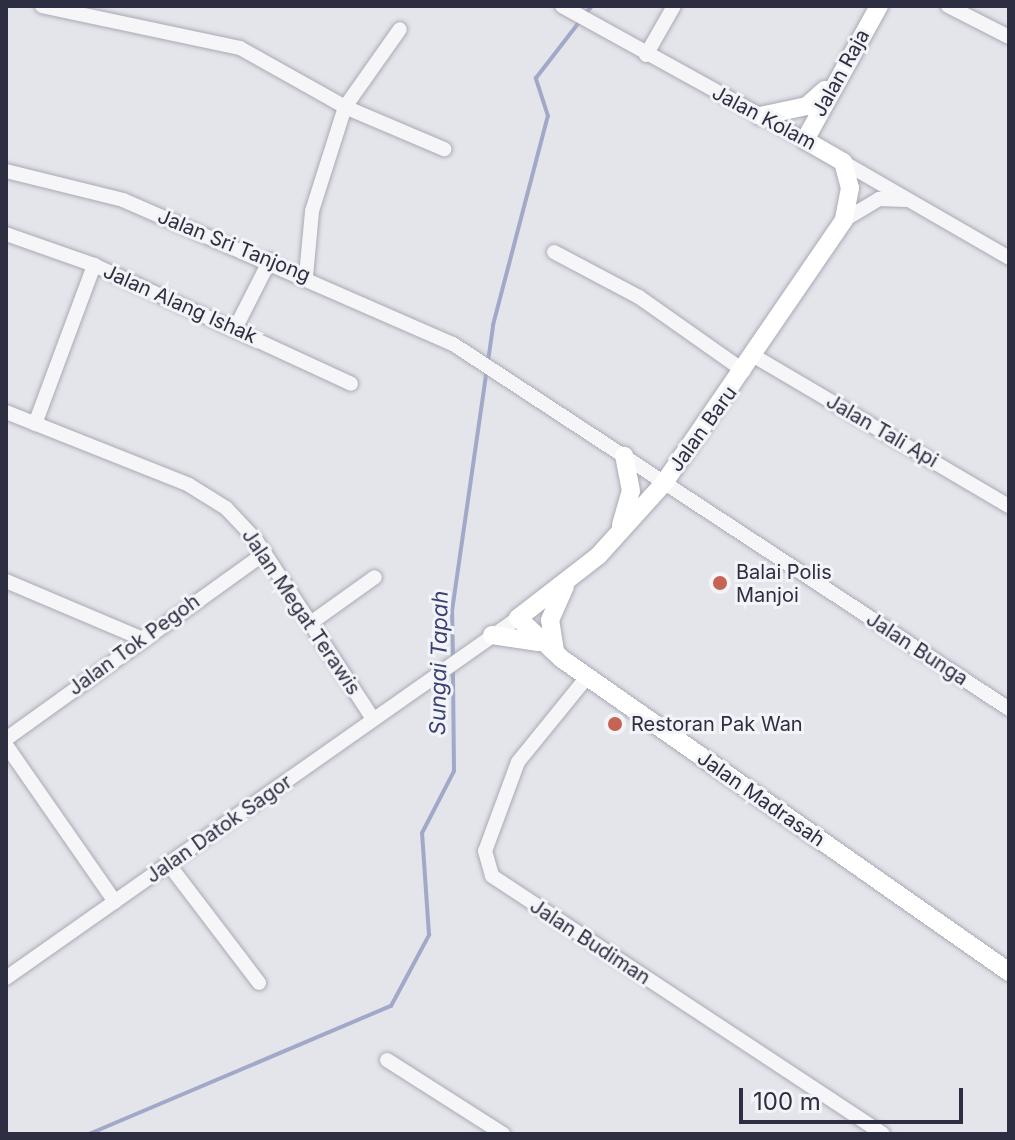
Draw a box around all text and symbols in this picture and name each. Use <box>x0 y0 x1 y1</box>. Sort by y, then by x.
street label: Jalan Raja <box>807 25 875 121</box>
street label: Jalan Kolam <box>708 81 820 155</box>
street label: Jalan Sri Tanjong <box>154 204 314 288</box>
street label: Jalan Alang Ishak <box>99 259 261 349</box>
street label: Jalan Baru <box>664 382 742 476</box>
street label: Jalan Tali Api <box>822 389 942 473</box>
street label: Jalan Megat Terawis <box>237 524 365 700</box>
place label: Balai Polis Manjoi <box>736 560 832 607</box>
marker: Balai Polis Manjoi <box>711 574 729 592</box>
street label: Jalan Tok Pegoh <box>64 589 204 701</box>
water label: Sungai Tapah <box>425 590 453 736</box>
street label: Jalan Bunga <box>862 607 972 691</box>
place label: Restoran Pak Wan <box>631 712 803 736</box>
marker: Restoran Pak Wan <box>606 715 624 733</box>
street label: Jalan Madrasah <box>693 746 829 852</box>
street label: Jalan Datok Sagor <box>141 770 297 888</box>
street label: Jalan Budiman <box>525 894 655 990</box>
scale bar <box>743 1072 967 1122</box>
text: 100 m <box>753 1087 821 1116</box>

